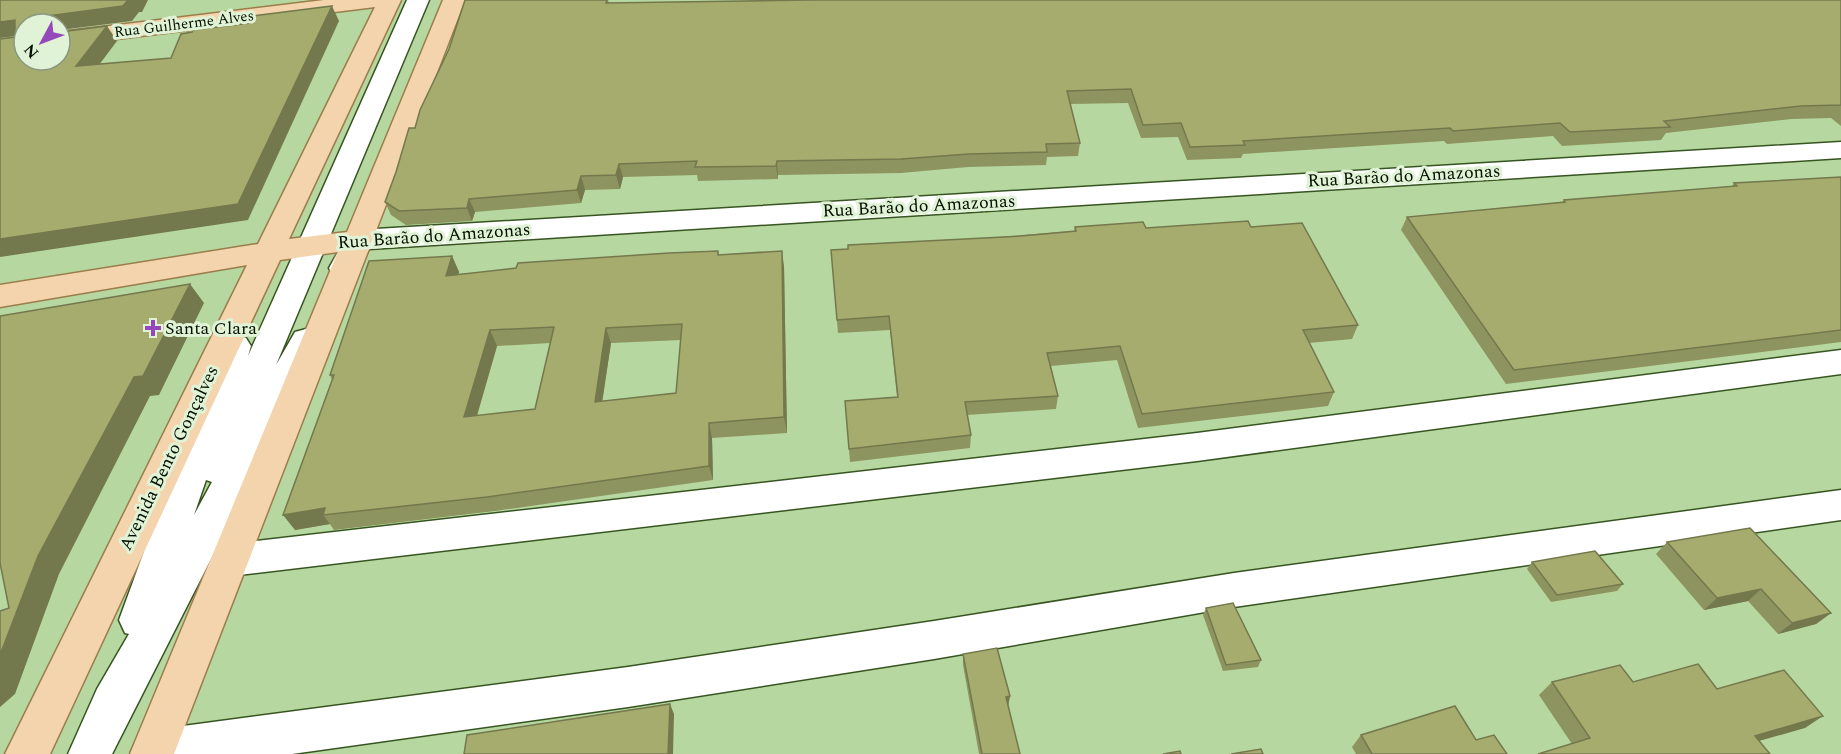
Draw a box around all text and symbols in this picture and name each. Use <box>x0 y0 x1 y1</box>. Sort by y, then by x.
street label: Rua Guilherme Alves <box>113 4 255 44</box>
north arrow <box>12 12 72 72</box>
text: N <box>18 38 45 64</box>
street label: Rua Barão do Amazonas <box>1307 157 1501 195</box>
street label: Rua Barão do Amazonas <box>822 187 1016 225</box>
street label: Rua Barão do Amazonas <box>337 216 531 256</box>
place label: Santa Clara <box>165 315 257 342</box>
marker: Santa Clara <box>146 321 160 335</box>
street label: Avenida Bento Gonçalves <box>112 361 226 555</box>

